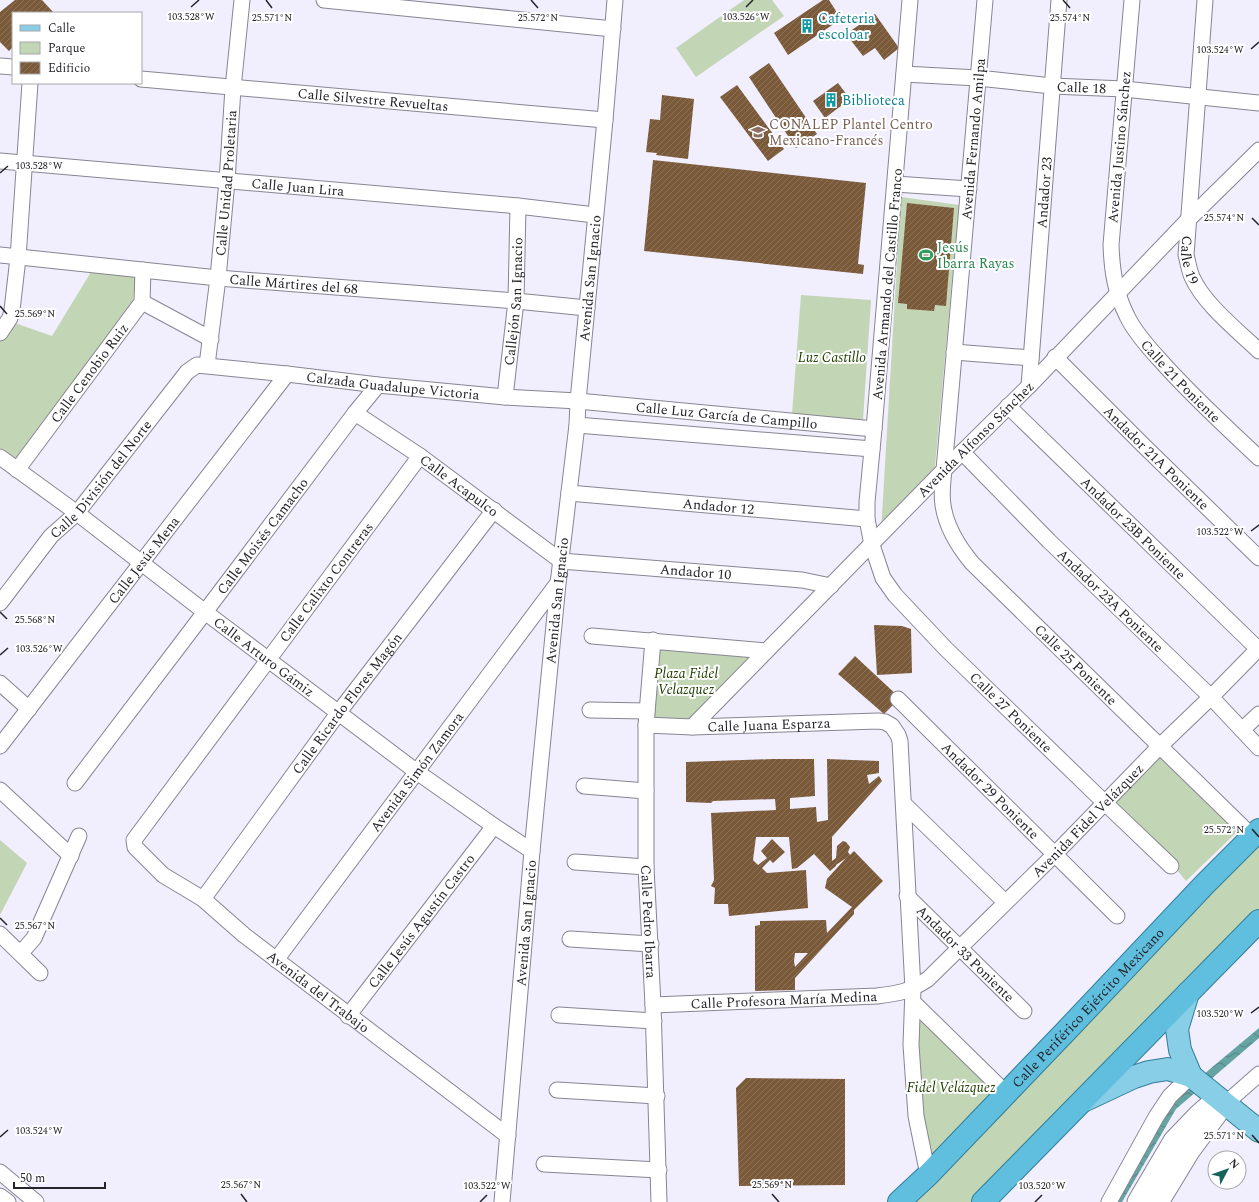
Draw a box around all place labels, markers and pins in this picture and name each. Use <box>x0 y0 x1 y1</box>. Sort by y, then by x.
place label: Cafeteria escoloar <box>818 8 875 45</box>
building icon: Cafeteria escoloar <box>799 18 815 34</box>
place label: Biblioteca <box>842 90 905 111</box>
building icon: Biblioteca <box>823 92 839 108</box>
place label: CONALEP Plantel Centro Mexicano-Francés <box>769 114 933 151</box>
school or university icon: CONALEP Plantel Centro Mexicano-Francés <box>750 124 766 140</box>
place label: Jesús Ibarra Rayas <box>937 237 1015 274</box>
sports icon: Jesús Ibarra Rayas <box>918 247 934 263</box>

